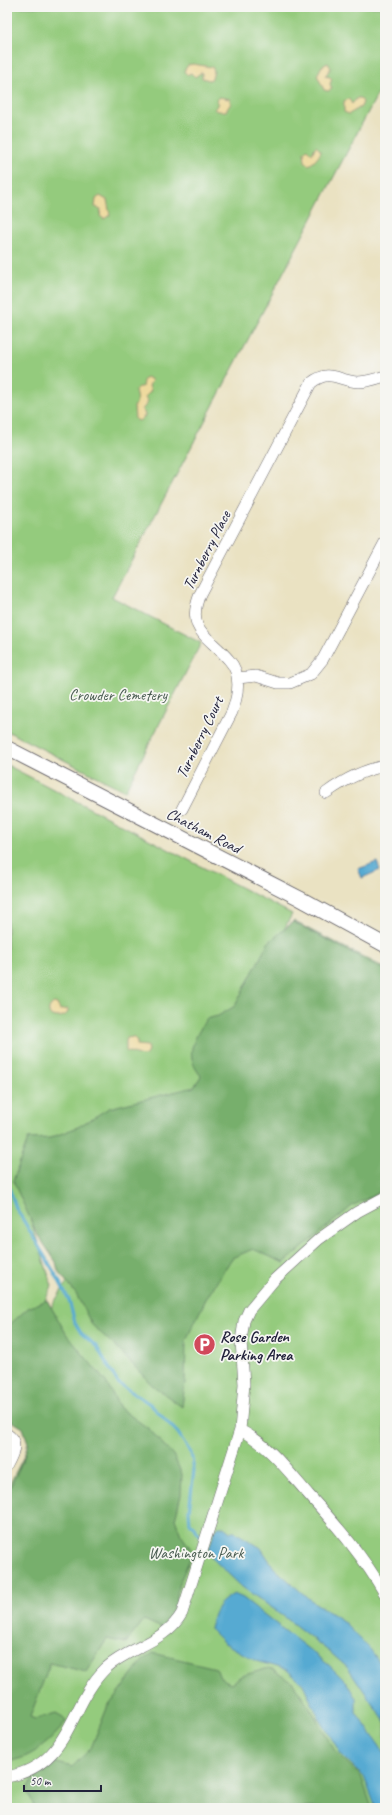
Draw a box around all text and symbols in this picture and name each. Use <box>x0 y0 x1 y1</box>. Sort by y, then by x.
street label: Turnberry Place <box>178 506 236 593</box>
park label: Crowder Cemetery <box>69 685 168 705</box>
street label: Turnberry Court <box>172 692 229 781</box>
street label: Chatham Road <box>163 804 247 859</box>
place label: Rose Garden Parking Area <box>220 1327 294 1365</box>
parking icon: Rose Garden Parking Area <box>191 1332 217 1358</box>
park label: Washington Park <box>149 1543 244 1563</box>
scale bar <box>24 1767 101 1793</box>
text: 50 m <box>30 1773 52 1789</box>

